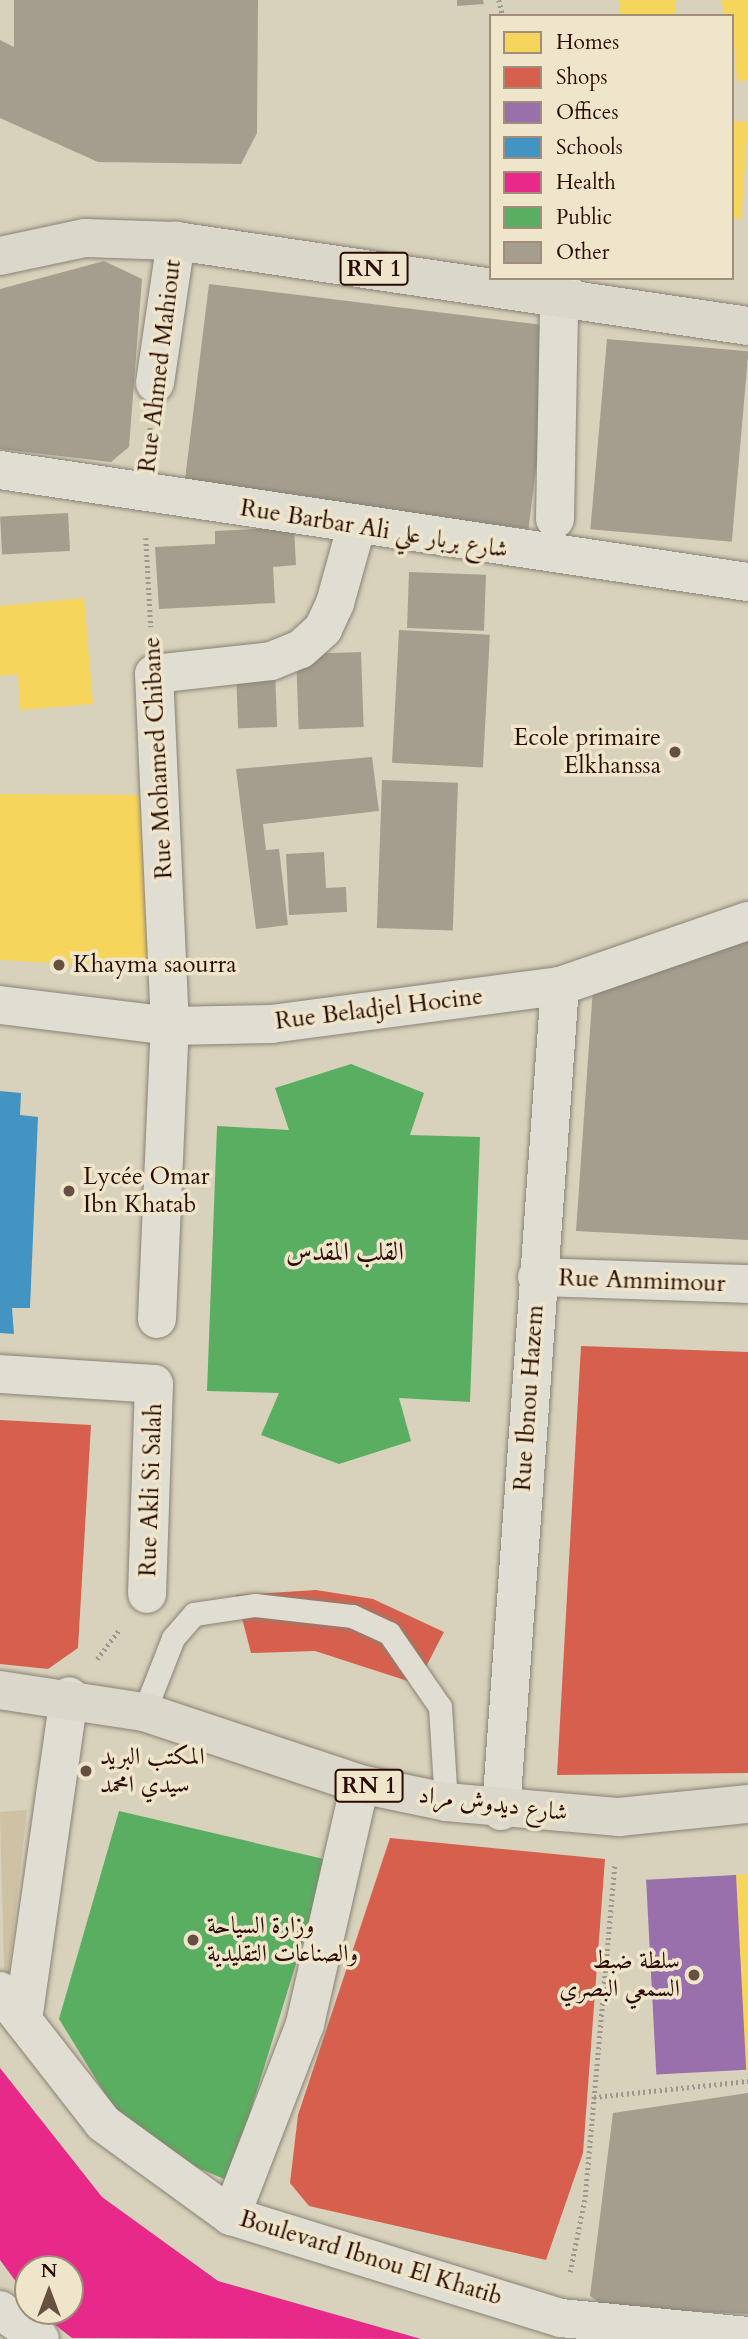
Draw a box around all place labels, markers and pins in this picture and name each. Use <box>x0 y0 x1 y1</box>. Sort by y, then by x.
place label: Ecole primaire Elkhanssa <box>513 724 661 780</box>
marker: Ecole primaire Elkhanssa <box>667 744 683 760</box>
place label: Khayma saourra <box>73 951 237 979</box>
marker: Khayma saourra <box>51 957 67 973</box>
place label: Lycée Omar Ibn Khatab <box>83 1163 210 1219</box>
marker: Lycée Omar Ibn Khatab <box>61 1183 77 1199</box>
place label: المكتب البريد سيدي امحمد <box>100 1743 205 1799</box>
marker: المكتب البريد سيدي امحمد <box>78 1763 94 1779</box>
place label: وزارة السياحة والصناعات التقليدية <box>207 1912 358 1968</box>
marker: وزارة السياحة والصناعات التقليدية <box>185 1932 201 1948</box>
place label: سلطة ضبط السمعي البصري <box>559 1947 680 2003</box>
marker: سلطة ضبط السمعي البصري <box>686 1967 702 1983</box>

